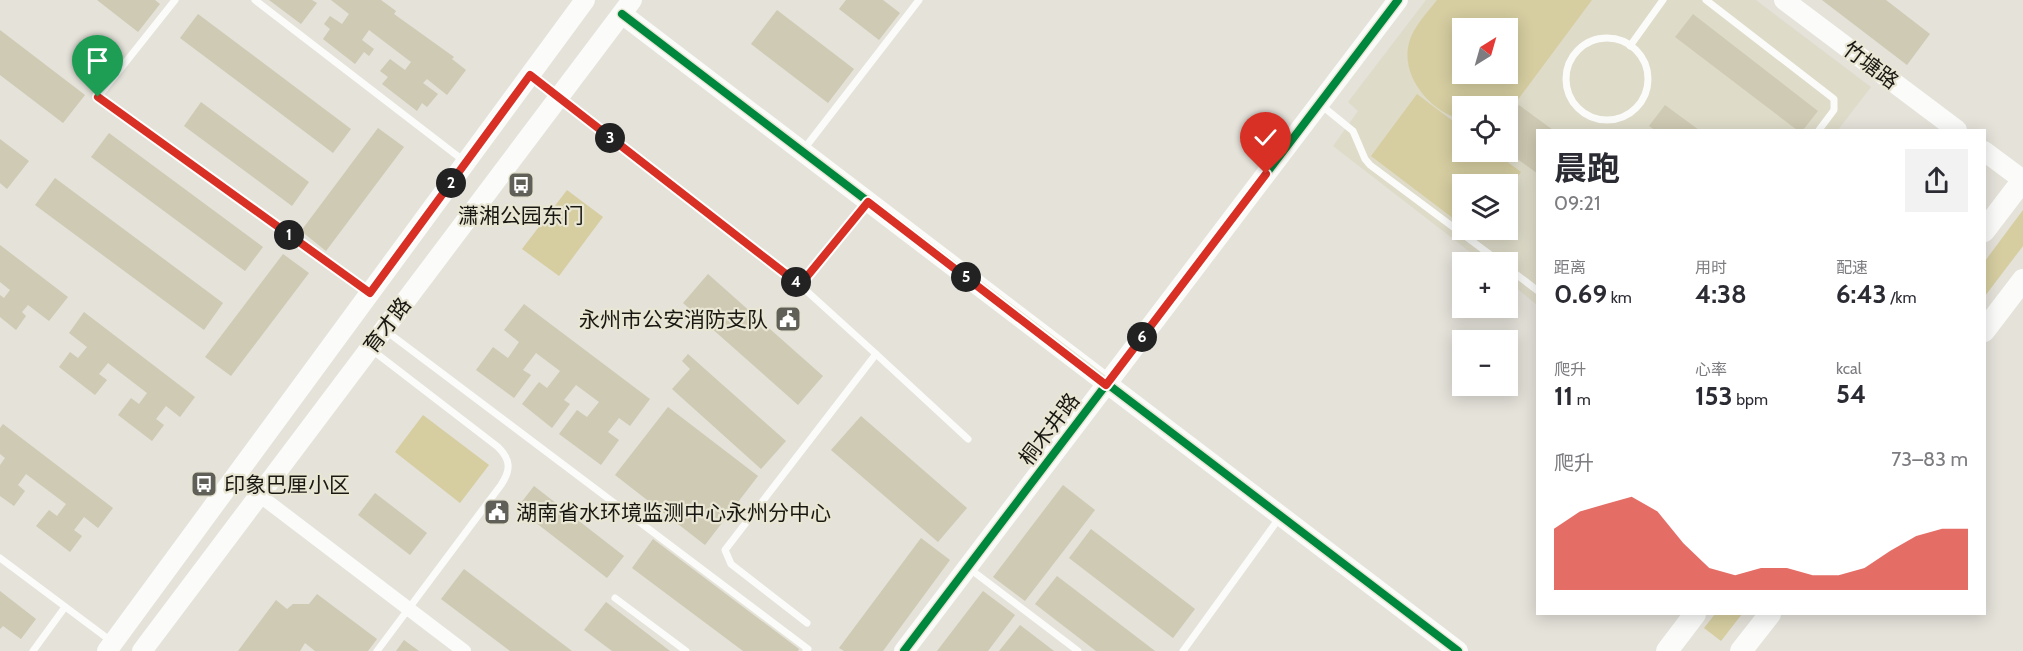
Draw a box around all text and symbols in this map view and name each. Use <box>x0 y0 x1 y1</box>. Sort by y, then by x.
north arrow <box>1452 18 1518 84</box>
map controls <box>1452 18 1518 396</box>
pin <box>72 35 123 97</box>
street label: 竹塘路 <box>1838 36 1904 94</box>
icon: arrive <box>81 44 114 77</box>
button: locate <box>1452 96 1518 162</box>
pin <box>1240 112 1291 174</box>
icon: check <box>1249 121 1282 154</box>
pin: 3 <box>595 123 625 153</box>
text: 3 <box>606 128 614 147</box>
text: 晨跑 <box>1554 148 1620 188</box>
button: share <box>1905 149 1968 212</box>
pin: 2 <box>436 168 466 198</box>
bus stop icon: 潇湘公园东门 <box>506 170 536 200</box>
text: 2 <box>447 173 455 192</box>
button: layers <box>1452 174 1518 240</box>
text: 09:21 <box>1554 191 1600 215</box>
place label: 潇湘公园东门 <box>458 203 584 228</box>
pin: 1 <box>274 220 304 250</box>
text: 1 <box>286 225 292 244</box>
button: + <box>1452 252 1518 318</box>
text: 距离 <box>1554 258 1586 277</box>
text: 用时 <box>1695 258 1727 277</box>
text: 配速 <box>1836 258 1868 277</box>
pin: 5 <box>951 262 981 292</box>
pin: 4 <box>781 267 811 297</box>
text: 5 <box>962 267 970 286</box>
text: 4 <box>791 272 801 291</box>
text: 0.69 <box>1554 278 1607 310</box>
text: 4:38 <box>1695 278 1747 310</box>
text: 6:43 <box>1836 278 1887 310</box>
text: km <box>1607 288 1632 307</box>
text: /km <box>1887 288 1917 307</box>
street label: 育才路 <box>358 292 416 358</box>
public building icon: 永州市公安消防支队 <box>773 304 803 334</box>
place label: 永州市公安消防支队 <box>579 307 768 332</box>
pin: 6 <box>1127 322 1157 352</box>
text: 6 <box>1138 327 1147 346</box>
button: − <box>1452 330 1518 396</box>
text: kcal <box>1836 359 1862 378</box>
text: 爬升 <box>1554 360 1586 379</box>
text: 心率 <box>1695 360 1727 379</box>
text: 54 <box>1836 378 1866 410</box>
text: 11 <box>1554 380 1573 412</box>
text: 153 <box>1695 380 1733 412</box>
street label: 桐木井路 <box>1014 388 1084 470</box>
text: m <box>1573 390 1591 409</box>
text: bpm <box>1733 390 1768 409</box>
text: 73–83 m <box>1891 447 1968 471</box>
text: 爬升 <box>1554 451 1594 475</box>
bus stop icon: 印象巴厘小区 <box>189 469 219 499</box>
place label: 印象巴厘小区 <box>224 472 350 497</box>
public building icon: 湖南省水环境监测中心永州分中心 <box>482 497 512 527</box>
place label: 湖南省水环境监测中心永州分中心 <box>516 500 831 525</box>

